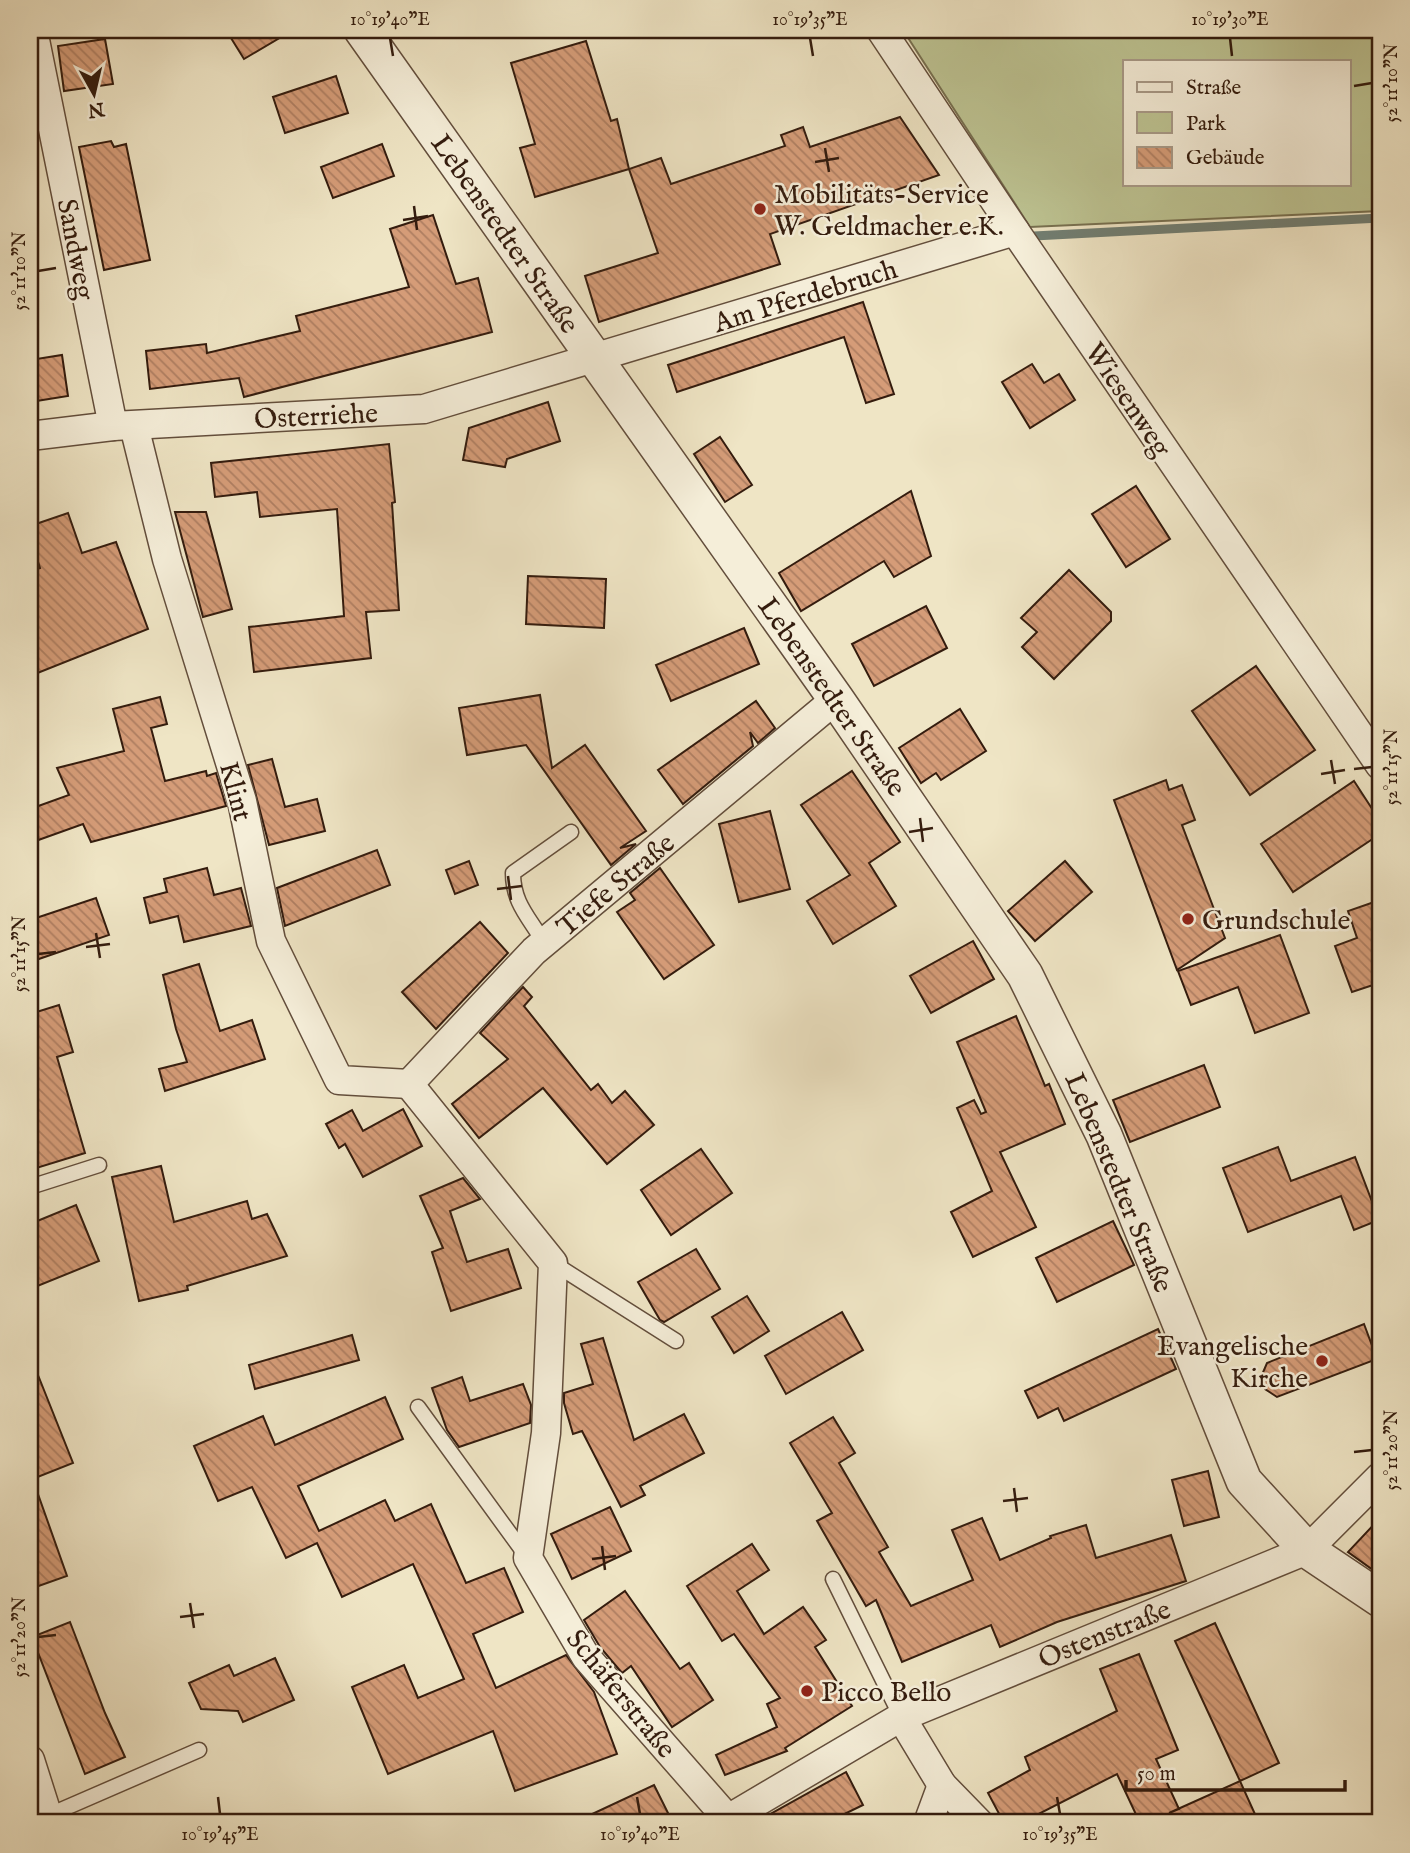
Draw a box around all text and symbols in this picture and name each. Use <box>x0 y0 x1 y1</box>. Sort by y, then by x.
text: 10°19'40"E <box>350 9 430 32</box>
text: 10°19'35"E <box>772 9 848 32</box>
text: 10°19'30"E <box>1191 9 1269 32</box>
text: 52°11'10"N <box>1381 43 1404 122</box>
north arrow <box>60 60 130 130</box>
legend <box>1123 60 1350 186</box>
text: Straße <box>1186 75 1242 102</box>
text: N <box>86 96 107 122</box>
text: Park <box>1186 111 1227 138</box>
street label: Lebenstedter Straße <box>422 128 586 341</box>
text: Gebäude <box>1186 145 1265 172</box>
place label: Mobilitäts-Service W. Geldmacher e.K. <box>774 178 1004 245</box>
street label: Sandweg <box>48 196 102 304</box>
marker: Mobilitäts-Service W. Geldmacher e.K. <box>752 201 768 217</box>
text: 52°11'10"N <box>9 231 32 310</box>
street label: Am Pferdebruch <box>709 253 902 342</box>
street label: Wiesenweg <box>1076 336 1178 465</box>
street label: Osterriehe <box>253 397 379 438</box>
street label: Lebenstedter Straße <box>749 591 913 804</box>
text: 52°11'15"N <box>1381 728 1404 805</box>
street label: Klint <box>210 758 259 825</box>
street label: Tiefe Straße <box>550 826 683 945</box>
place label: Grundschule <box>1202 904 1351 939</box>
marker: Grundschule <box>1180 911 1196 927</box>
text: 52°11'15"N <box>9 915 32 992</box>
street label: Lebenstedter Straße <box>1056 1068 1180 1298</box>
place label: Evangelische Kirche <box>1157 1330 1308 1397</box>
marker: Evangelische Kirche <box>1314 1353 1330 1369</box>
text: 52°11'20"N <box>1381 1409 1404 1490</box>
street label: Ostenstraße <box>1034 1593 1176 1678</box>
text: 52°11'20"N <box>9 1596 32 1677</box>
street label: Schäferstraße <box>557 1623 683 1766</box>
place label: Picco Bello <box>821 1676 951 1711</box>
marker: Picco Bello <box>799 1683 815 1699</box>
scale bar <box>1126 1748 1345 1792</box>
text: 50 m <box>1137 1761 1176 1788</box>
text: 10°19'45"E <box>181 1824 259 1847</box>
text: 10°19'40"E <box>600 1824 680 1847</box>
text: 10°19'35"E <box>1022 1824 1098 1847</box>

